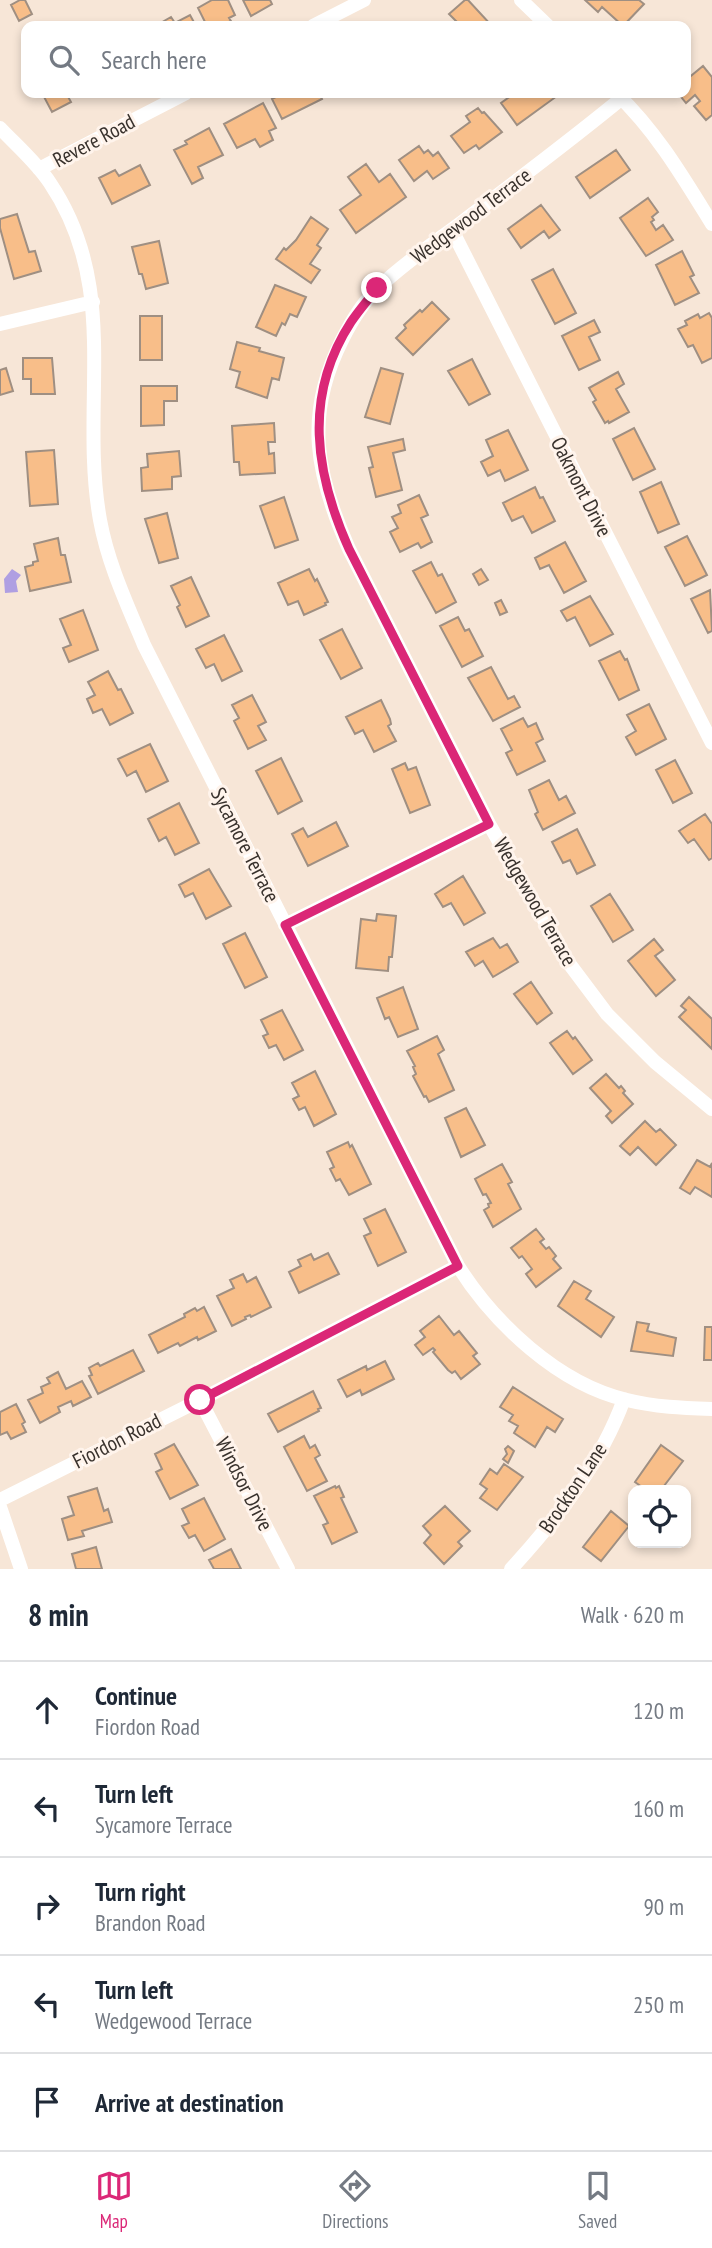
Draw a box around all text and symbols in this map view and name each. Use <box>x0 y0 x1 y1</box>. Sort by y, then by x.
search box <box>21 21 691 98</box>
icon: search <box>45 41 83 79</box>
text: Search here <box>101 43 207 76</box>
street label: Revere Road <box>48 108 139 173</box>
street label: Wedgewood Terrace <box>405 162 536 270</box>
route end <box>361 272 392 303</box>
street label: Oakmont Drive <box>545 432 618 541</box>
street label: Sycamore Terrace <box>205 783 286 907</box>
street label: Wedgewood Terrace <box>488 833 583 971</box>
route start <box>184 1384 215 1415</box>
street label: Fiordon Road <box>68 1407 166 1474</box>
street label: Windsor Drive <box>209 1432 280 1535</box>
street label: Brockton Lane <box>532 1437 613 1538</box>
map controls <box>628 1485 691 1548</box>
button: locate <box>628 1485 691 1548</box>
text: 8 min <box>28 1595 89 1634</box>
text: Walk · 620 m <box>581 1600 684 1629</box>
text: Continue <box>95 1679 177 1712</box>
icon: ahead <box>28 1691 66 1729</box>
text: 120 m <box>633 1696 684 1725</box>
text: Fiordon Road <box>95 1712 200 1741</box>
text: Turn left <box>95 1777 173 1810</box>
icon: left <box>28 1789 66 1827</box>
text: 160 m <box>633 1794 684 1823</box>
text: Sycamore Terrace <box>95 1810 232 1839</box>
text: Turn right <box>95 1875 186 1908</box>
icon: right <box>28 1887 66 1925</box>
text: 90 m <box>643 1892 684 1921</box>
text: Brandon Road <box>95 1908 206 1937</box>
text: Turn left <box>95 1973 173 2006</box>
icon: left <box>28 1985 66 2023</box>
text: 250 m <box>633 1990 684 2019</box>
text: Wedgewood Terrace <box>95 2006 252 2035</box>
icon: arrive <box>28 2083 66 2121</box>
text: Arrive at destination <box>95 2086 284 2119</box>
tab: Map <box>95 2167 133 2233</box>
tab: Directions <box>322 2167 388 2233</box>
tab: Saved <box>578 2167 617 2233</box>

